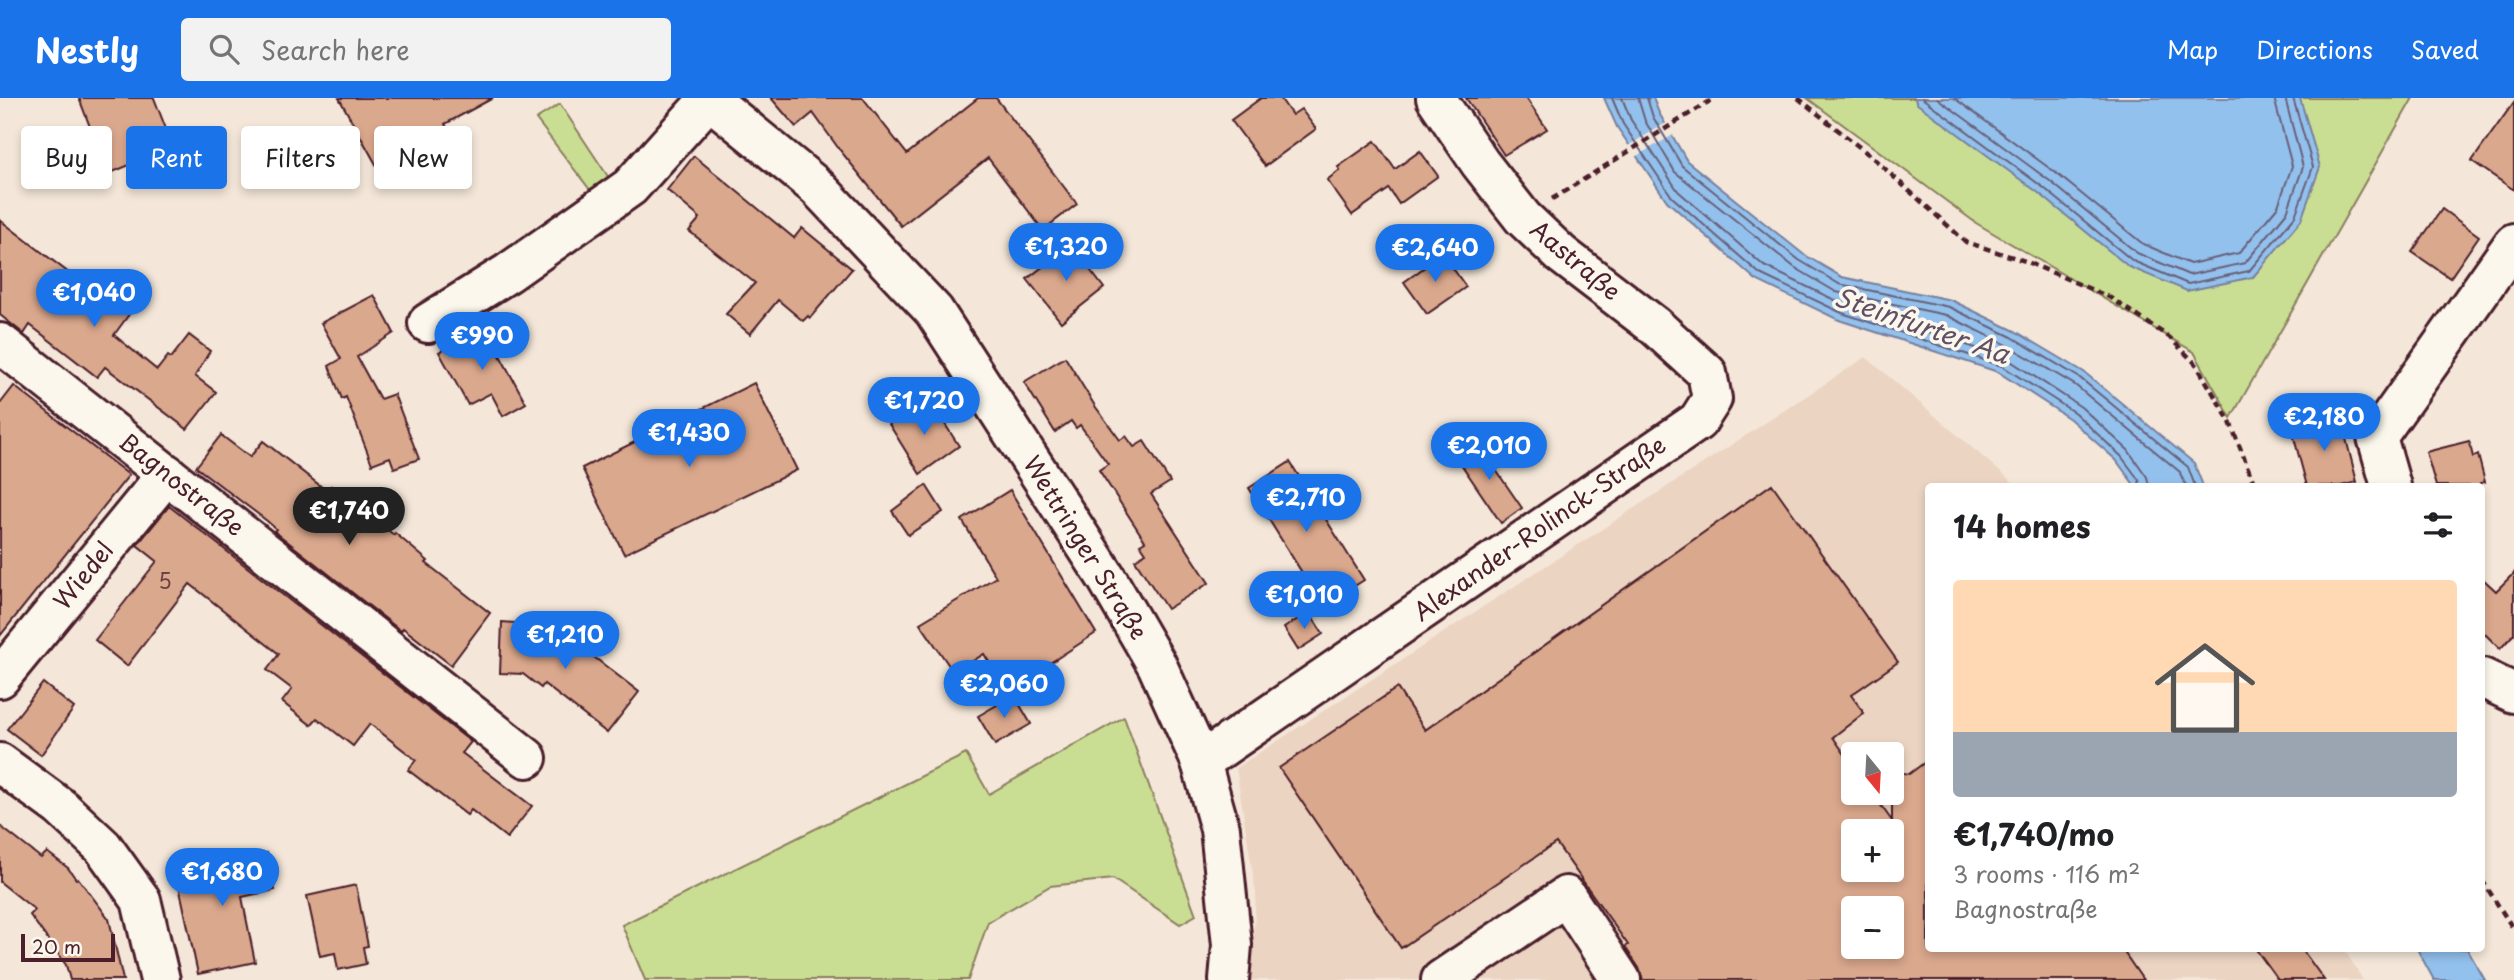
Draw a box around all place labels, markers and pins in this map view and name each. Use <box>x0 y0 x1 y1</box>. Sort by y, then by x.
pin: €1,320 <box>1009 223 1123 283</box>
pin: €2,640 <box>1378 225 1492 284</box>
pin: €1,040 <box>37 270 151 329</box>
pin: €990 <box>441 313 523 372</box>
pin: €1,720 <box>867 378 981 437</box>
pin: €2,180 <box>2267 394 2381 453</box>
pin: €1,430 <box>632 410 746 469</box>
pin: €2,010 <box>1432 422 1546 482</box>
pin: €2,710 <box>1249 474 1363 534</box>
pin: €1,740 <box>292 488 406 547</box>
pin: €1,010 <box>1247 572 1361 631</box>
pin: €1,210 <box>508 612 622 671</box>
pin: €2,060 <box>947 660 1061 720</box>
pin: €1,680 <box>165 848 279 908</box>

